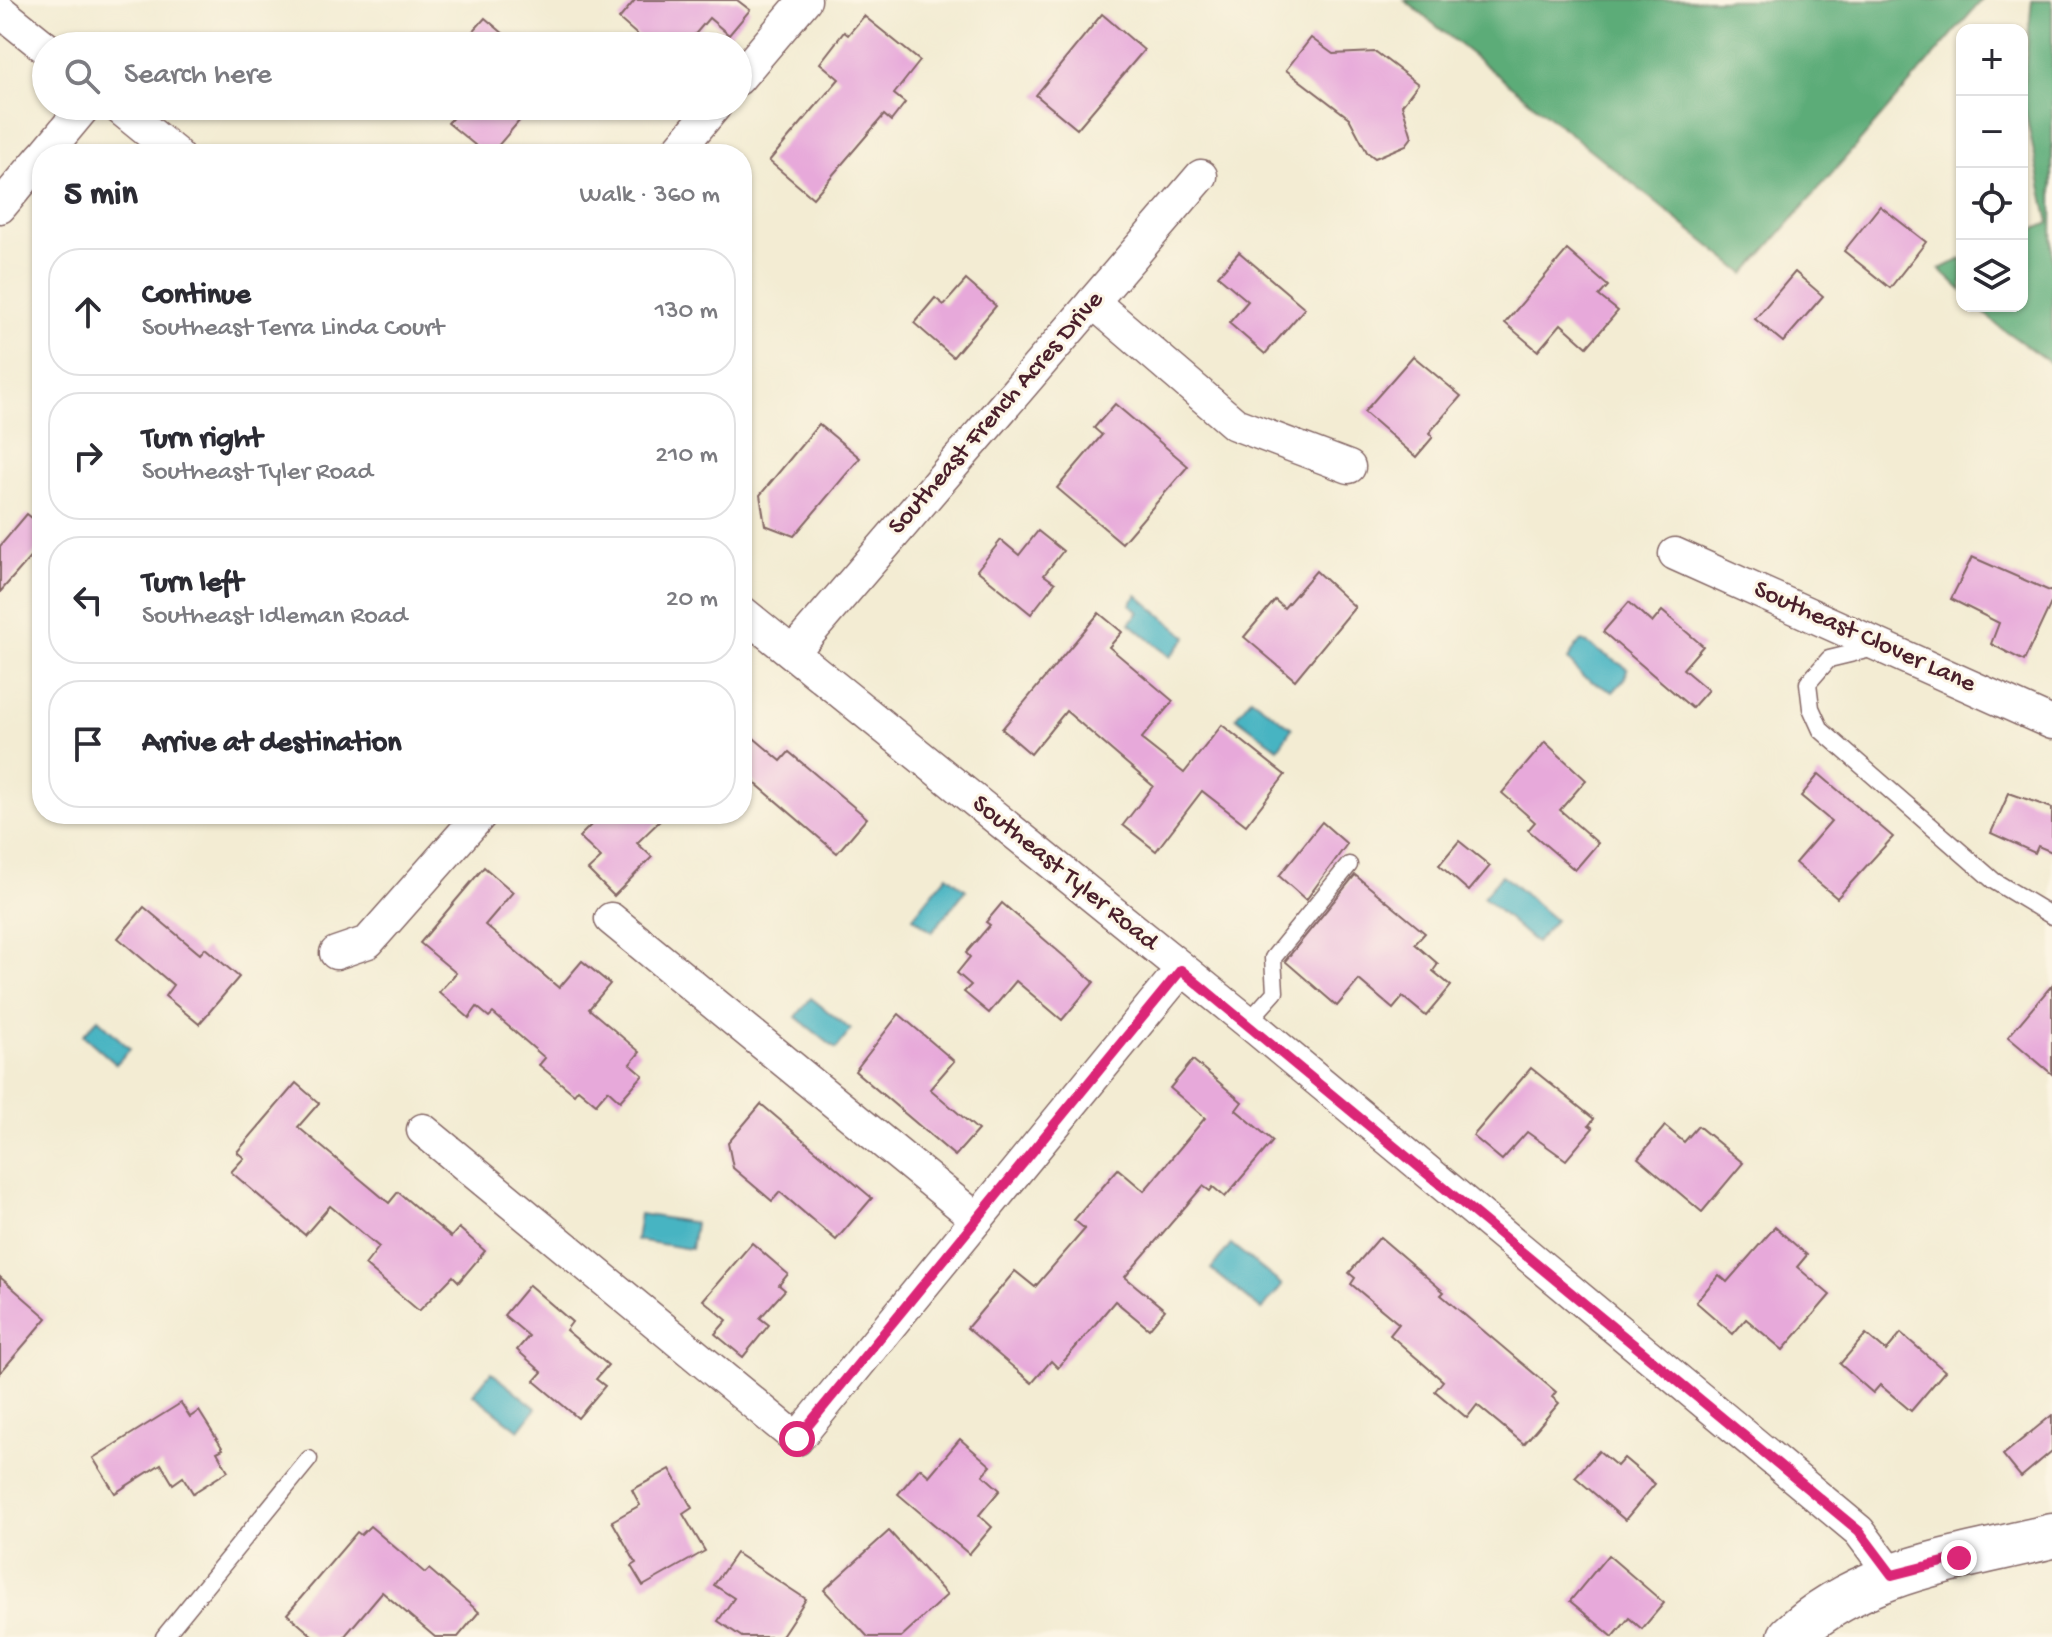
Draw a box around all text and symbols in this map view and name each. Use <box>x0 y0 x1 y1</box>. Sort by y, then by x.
map controls <box>1956 24 2028 312</box>
button: + <box>1956 24 2028 96</box>
search box <box>32 32 752 120</box>
icon: search <box>60 54 104 98</box>
text: Search here <box>124 59 272 94</box>
button: − <box>1956 96 2028 168</box>
button: locate <box>1956 168 2028 240</box>
text: 5 min <box>64 176 138 216</box>
text: Walk · 360 m <box>580 181 720 212</box>
button: layers <box>1956 240 2028 312</box>
text: Continue <box>142 279 251 314</box>
street label: Southeast French Acres Drive <box>883 285 1112 542</box>
icon: ahead <box>66 290 110 334</box>
text: 130 m <box>655 297 718 328</box>
text: Southeast Terra Linda Court <box>142 314 444 345</box>
text: Turn right <box>142 423 262 458</box>
icon: right <box>66 434 110 478</box>
text: 210 m <box>655 441 718 472</box>
text: Southeast Tyler Road <box>142 458 373 489</box>
text: Turn left <box>142 567 243 602</box>
street label: Southeast Clover Lane <box>1748 575 1980 701</box>
icon: left <box>66 578 110 622</box>
text: 20 m <box>666 585 718 616</box>
text: Southeast Idleman Road <box>142 602 407 633</box>
icon: arrive <box>66 722 110 766</box>
text: Arrive at destination <box>142 727 402 762</box>
street label: Southeast Tyler Road <box>965 789 1165 960</box>
route start <box>779 1421 815 1457</box>
route end <box>1941 1540 1977 1576</box>

